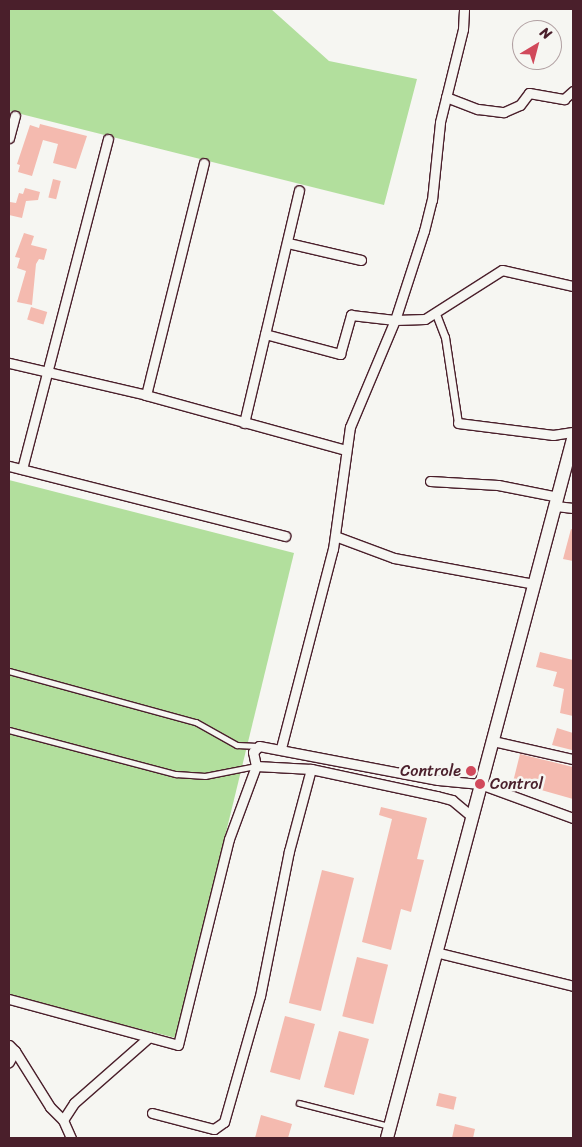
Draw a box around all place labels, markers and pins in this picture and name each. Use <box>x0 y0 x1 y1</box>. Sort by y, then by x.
place label: Controle <box>400 761 461 781</box>
marker: Controle <box>465 765 477 777</box>
place label: Control <box>490 774 543 794</box>
marker: Control <box>474 778 486 790</box>

